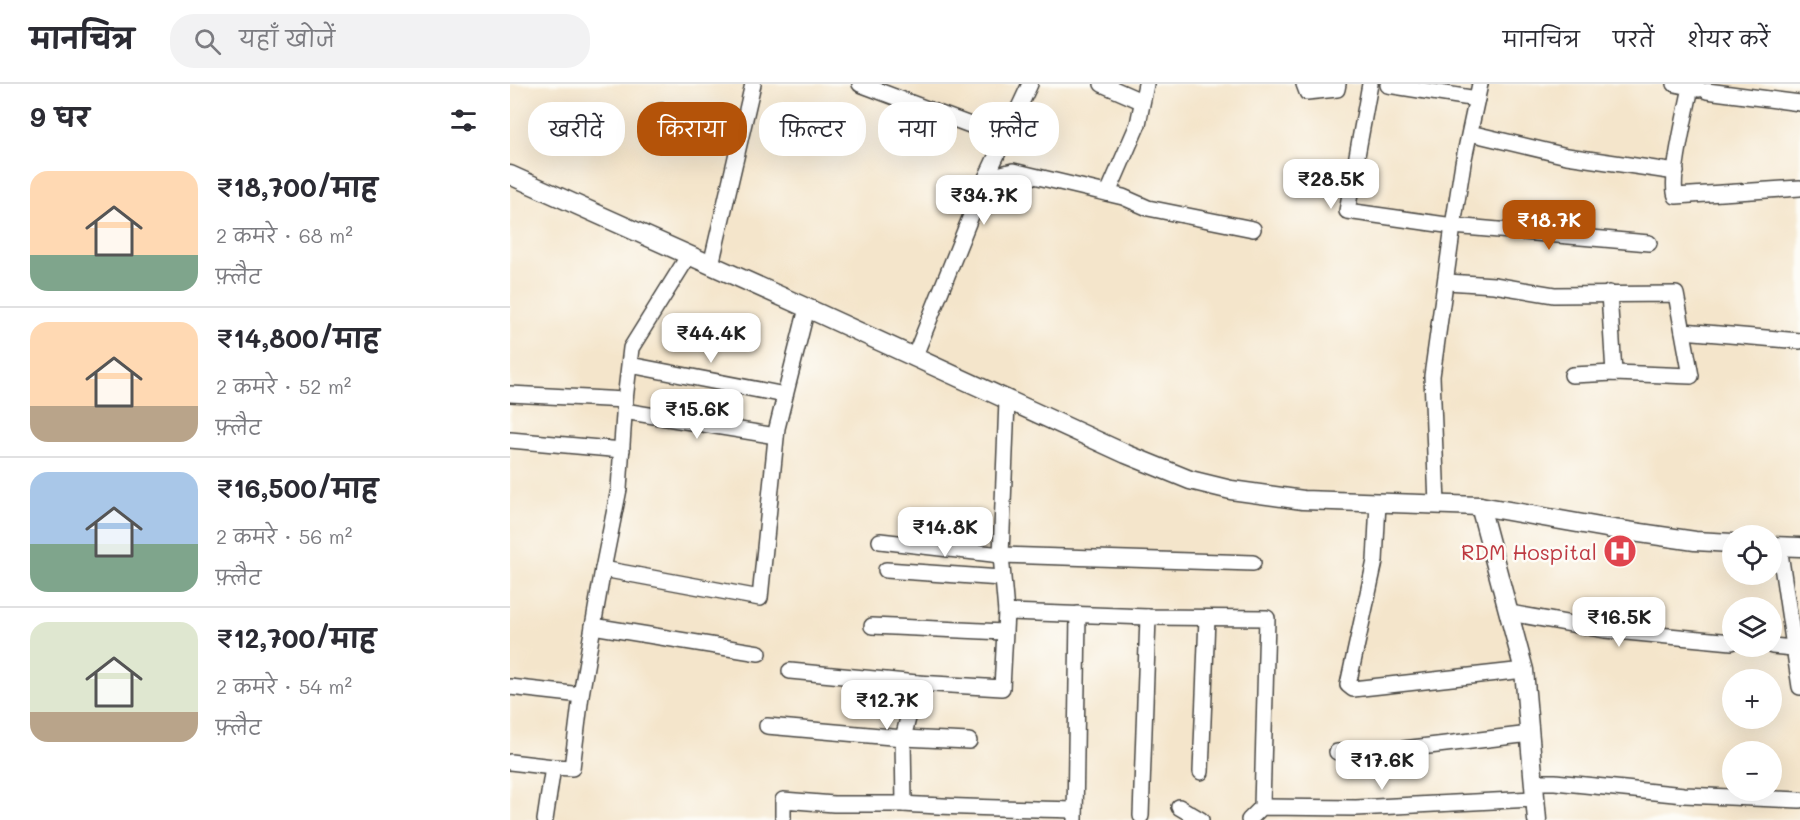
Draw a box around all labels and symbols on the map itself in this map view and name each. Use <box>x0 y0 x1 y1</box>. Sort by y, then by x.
pin: ₹28.5K <box>1282 159 1380 210</box>
pin: ₹34.7K <box>935 175 1033 226</box>
pin: ₹18.7K <box>1500 200 1598 251</box>
pin: ₹44.4K <box>662 313 760 364</box>
pin: ₹15.6K <box>648 389 746 440</box>
pin: ₹14.8K <box>896 507 994 558</box>
hospital icon: RDM Hospital <box>1602 533 1638 569</box>
place label: RDM Hospital <box>1461 538 1597 565</box>
pin: ₹16.5K <box>1570 597 1668 648</box>
pin: ₹12.7K <box>838 680 936 731</box>
pin: ₹17.6K <box>1333 740 1431 791</box>

